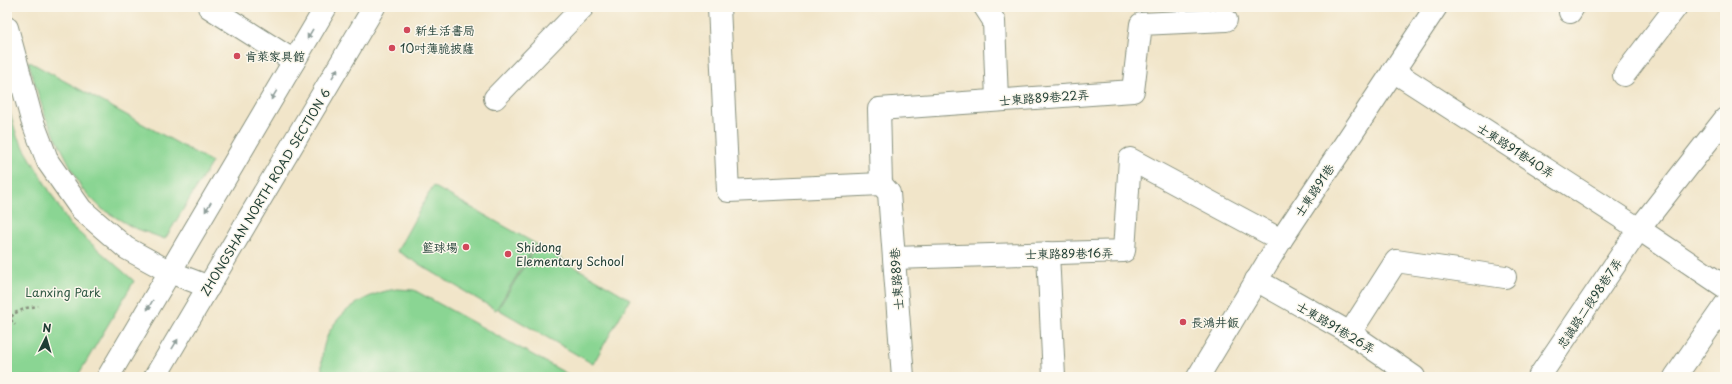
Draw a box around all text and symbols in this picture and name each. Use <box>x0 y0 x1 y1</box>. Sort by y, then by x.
place label: 新生活書局 <box>415 21 475 39</box>
marker: 新生活書局 <box>402 25 412 35</box>
one-way arrow <box>306 28 313 40</box>
place label: 10吋薄脆披薩 <box>400 39 474 57</box>
marker: 10吋薄脆披薩 <box>387 43 397 53</box>
place label: 肯萊家具館 <box>245 47 305 65</box>
marker: 肯萊家具館 <box>232 51 242 61</box>
one-way arrow <box>332 67 339 79</box>
street label: ZHONGSHAN NORTH ROAD SECTION 6 <box>196 85 334 299</box>
street label: 士東路89巷22弄 <box>998 85 1090 109</box>
one-way arrow <box>271 89 278 101</box>
street label: 士東路91巷40弄 <box>1474 118 1558 182</box>
street label: 士東路91巷 <box>1290 160 1338 220</box>
one-way arrow <box>205 201 212 213</box>
place label: 籃球場 <box>422 238 458 256</box>
place label: Shidong Elementary School <box>516 238 624 270</box>
marker: 籃球場 <box>461 242 471 252</box>
street label: 士東路89巷16弄 <box>1025 243 1113 263</box>
street label: 士東路89巷 <box>885 247 907 311</box>
marker: Shidong Elementary School <box>503 249 513 259</box>
street label: 忠誠路二段98巷7弄 <box>1552 254 1626 352</box>
park label: Lanxing Park <box>25 283 101 301</box>
street label: 士東路91巷26弄 <box>1293 296 1379 358</box>
one-way arrow <box>146 299 153 311</box>
place label: 長鴻井飯 <box>1191 313 1239 331</box>
marker: 長鴻井飯 <box>1178 317 1188 327</box>
north arrow <box>26 318 66 358</box>
text: N <box>42 319 52 336</box>
one-way arrow <box>172 338 179 350</box>

